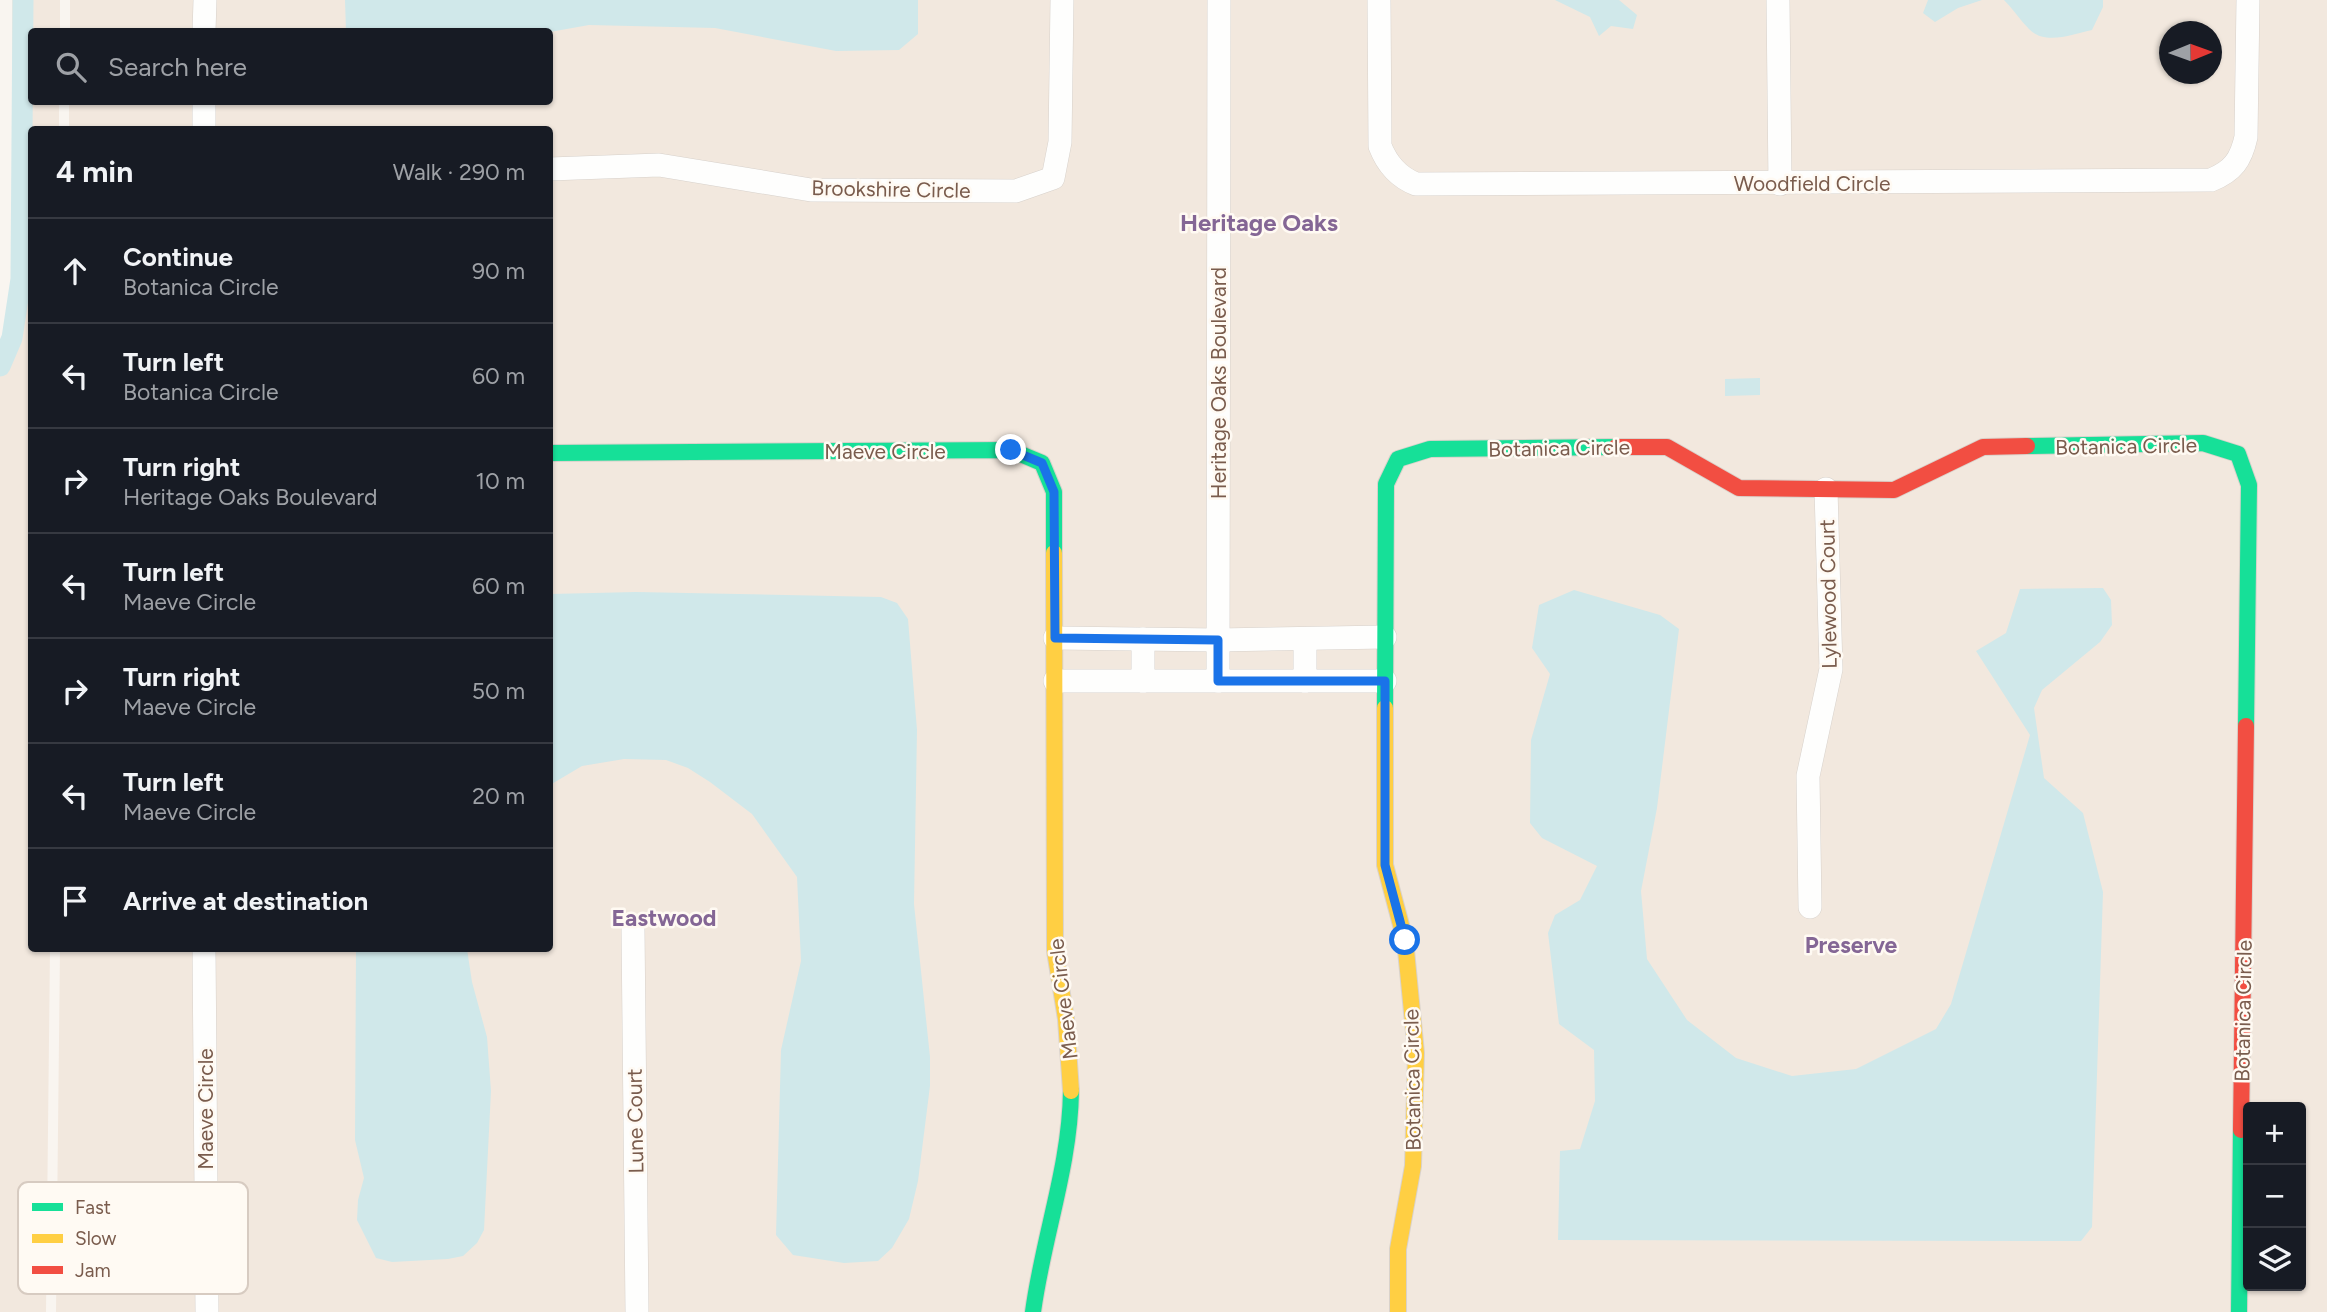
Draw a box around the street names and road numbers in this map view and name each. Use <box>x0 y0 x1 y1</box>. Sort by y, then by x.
street label: Woodfield Circle <box>1734 171 1890 196</box>
street label: Brookshire Circle <box>811 175 971 203</box>
street label: Heritage Oaks Boulevard <box>1206 267 1231 499</box>
street label: Botanica Circle <box>2055 432 2197 460</box>
street label: Botanica Circle <box>1488 434 1630 462</box>
street label: Maeve Circle <box>824 439 946 464</box>
street label: Lylewood Court <box>1814 519 1842 669</box>
street label: Maeve Circle <box>1043 937 1083 1061</box>
street label: Botanica Circle <box>2229 940 2257 1082</box>
street label: Botanica Circle <box>1398 1009 1426 1151</box>
street label: Maeve Circle <box>193 1048 218 1170</box>
street label: Lune Court <box>622 1068 648 1174</box>

